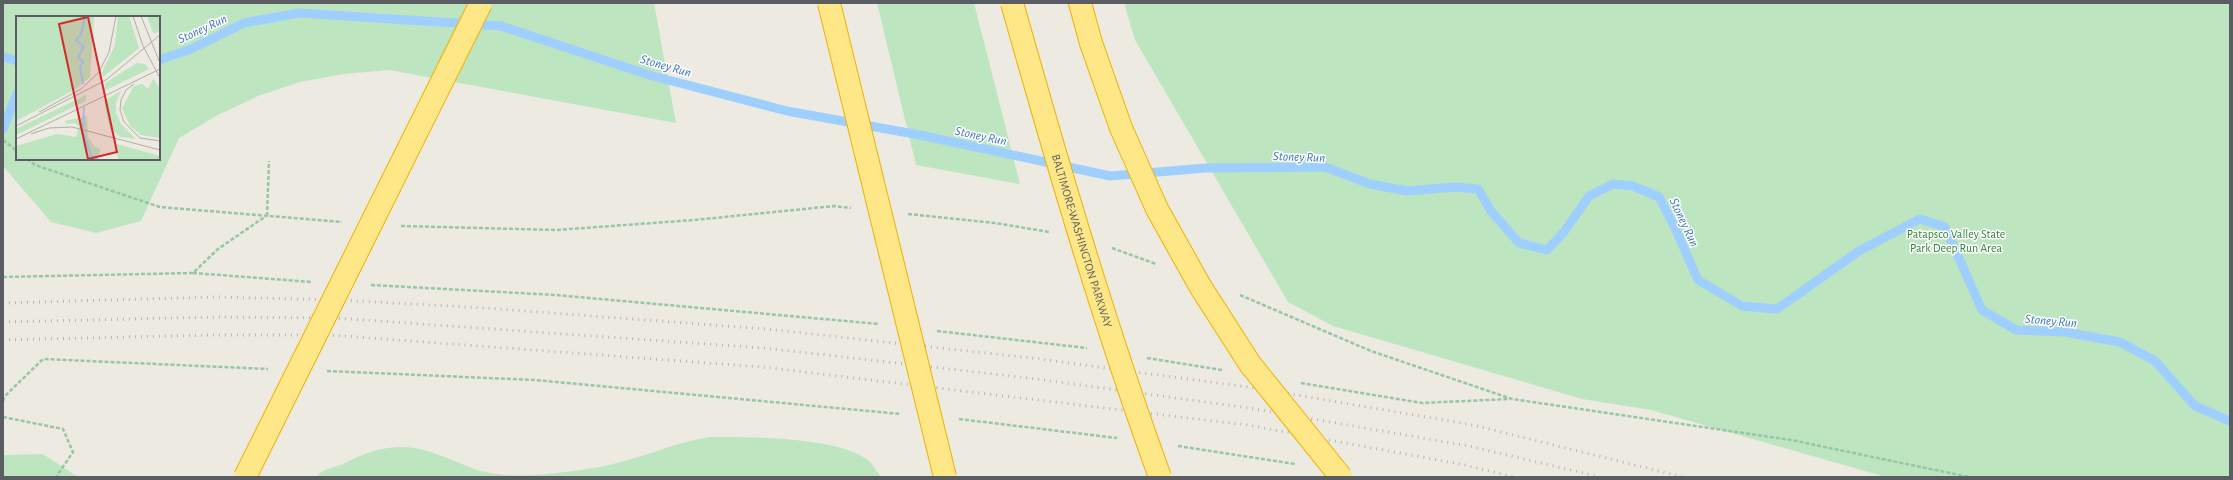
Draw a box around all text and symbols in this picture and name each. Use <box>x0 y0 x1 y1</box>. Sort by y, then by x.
water label: Stoney Run <box>176 12 229 46</box>
inset map <box>16 16 160 160</box>
water label: Stoney Run <box>639 53 693 80</box>
water label: Stoney Run <box>954 125 1008 148</box>
water label: Stoney Run <box>1273 150 1325 165</box>
street label: BALTIMORE-WASHINGTON PARKWAY <box>1050 153 1115 330</box>
water label: Stoney Run <box>1667 196 1701 249</box>
park label: Patapsco Valley State Park Deep Run Area <box>1907 228 2005 254</box>
water label: Stoney Run <box>2024 313 2078 330</box>

